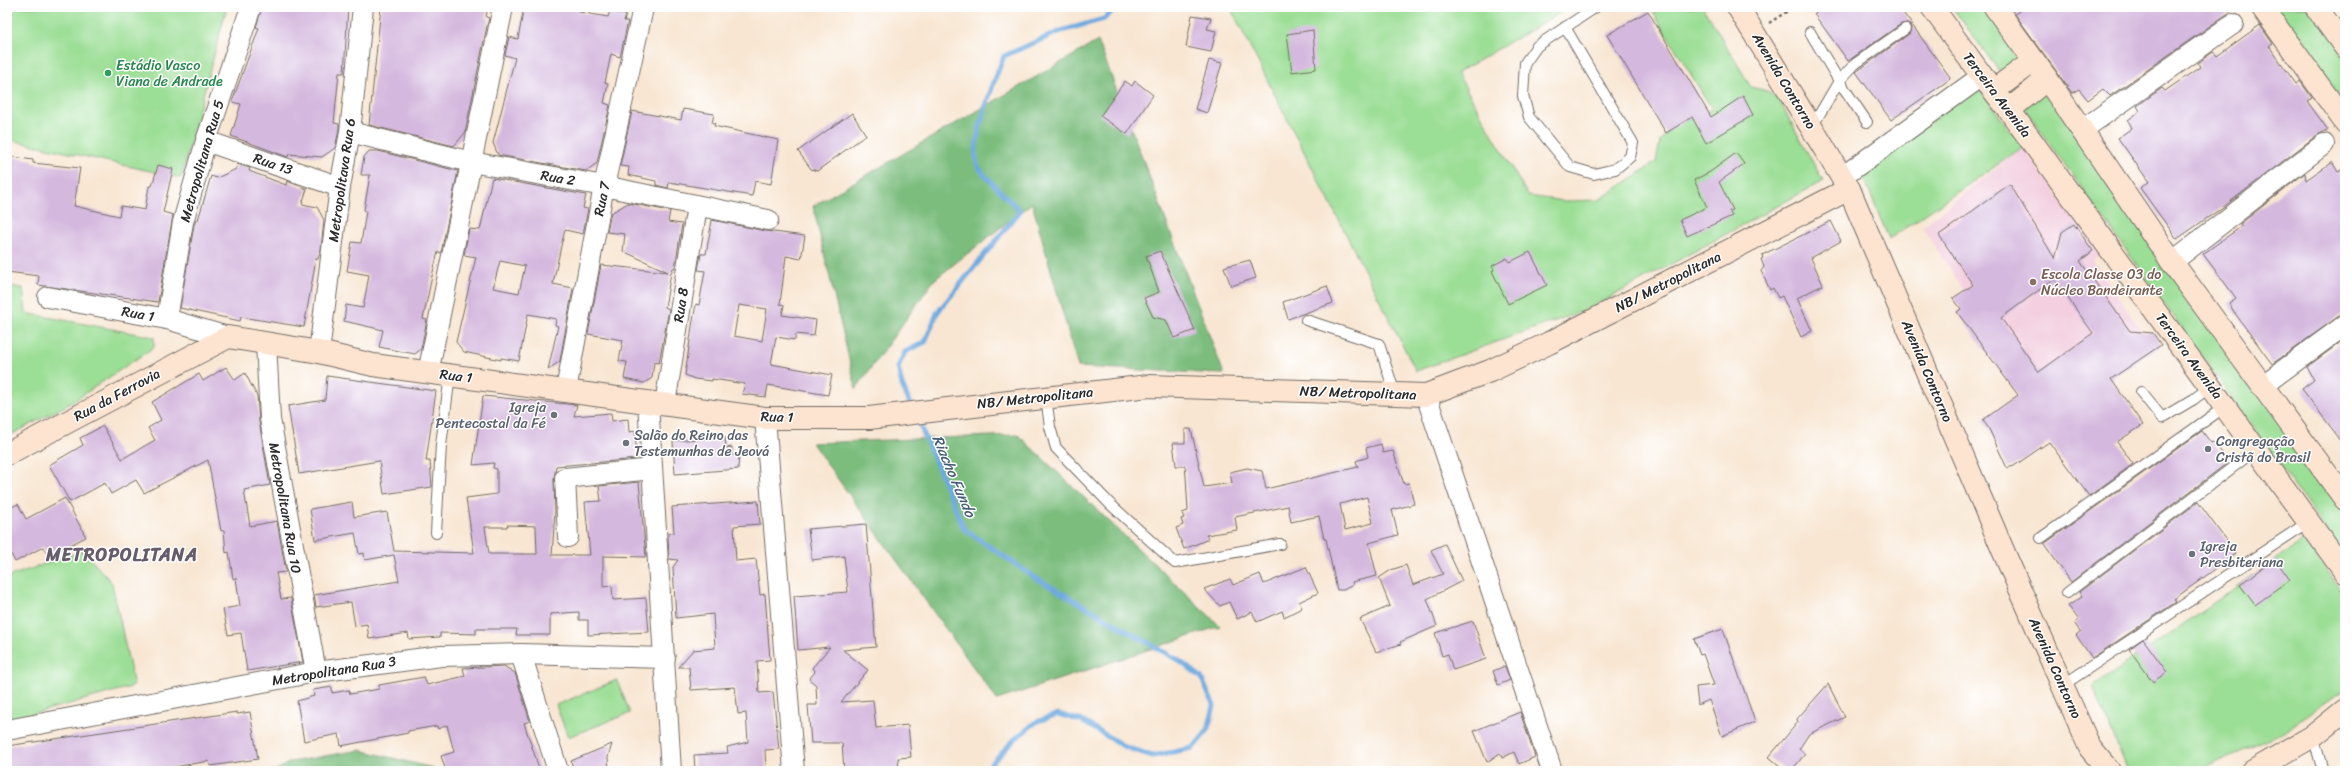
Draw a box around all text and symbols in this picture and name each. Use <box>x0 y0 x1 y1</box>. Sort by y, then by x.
street label: Avenida Contorno <box>1745 27 1823 134</box>
street label: Terceira Avenida <box>1956 46 2038 144</box>
place label: Estádio Vasco Viana de Andrade <box>116 53 223 94</box>
marker: Estádio Vasco Viana de Andrade <box>103 68 113 78</box>
street label: Metropolitana Rua 5 <box>173 96 232 225</box>
street label: Metropolitava Rua 6 <box>321 116 363 243</box>
street label: Rua 13 <box>250 146 296 182</box>
street label: Rua 2 <box>539 163 577 193</box>
street label: Rua 7 <box>586 179 618 218</box>
street label: NB/ Metropolitana <box>1610 244 1726 320</box>
place label: Escola Classe 03 do Núcleo Bandeirante <box>2041 262 2163 303</box>
marker: Escola Classe 03 do Núcleo Bandeirante <box>2028 277 2038 287</box>
street label: Rua 8 <box>666 285 696 324</box>
street label: Rua 1 <box>120 299 156 329</box>
street label: Terceira Avenida <box>2149 307 2229 405</box>
street label: Avenida Contorno <box>1894 315 1960 426</box>
street label: Rua da Ferrovia <box>69 362 165 428</box>
street label: Rua 1 <box>438 362 474 390</box>
street label: NB/ Metropolitana <box>1299 378 1417 408</box>
street label: NB/ Metropolitana <box>976 379 1094 417</box>
place label: Igreja Pentecostal da Fé <box>435 395 547 436</box>
street label: Rua 1 <box>760 404 794 430</box>
marker: Igreja Pentecostal da Fé <box>549 410 559 420</box>
place label: Salão do Reino das Testemunhas de Jeová <box>634 423 769 464</box>
place label: Congregação Cristã do Brasil <box>2216 429 2311 470</box>
water label: Riacho Fundo <box>925 431 984 523</box>
marker: Salão do Reino das Testemunhas de Jeová <box>621 438 631 448</box>
street label: Metropolitana Rua 10 <box>261 440 309 576</box>
marker: Congregação Cristã do Brasil <box>2203 444 2213 454</box>
place label: Igreja Presbiteriana <box>2199 534 2283 575</box>
district label: METROPOLITANA <box>45 539 198 571</box>
marker: Igreja Presbiteriana <box>2187 549 2197 559</box>
street label: Avenida Contorno <box>2021 612 2089 723</box>
street label: Metropolitana Rua 3 <box>270 649 398 693</box>

